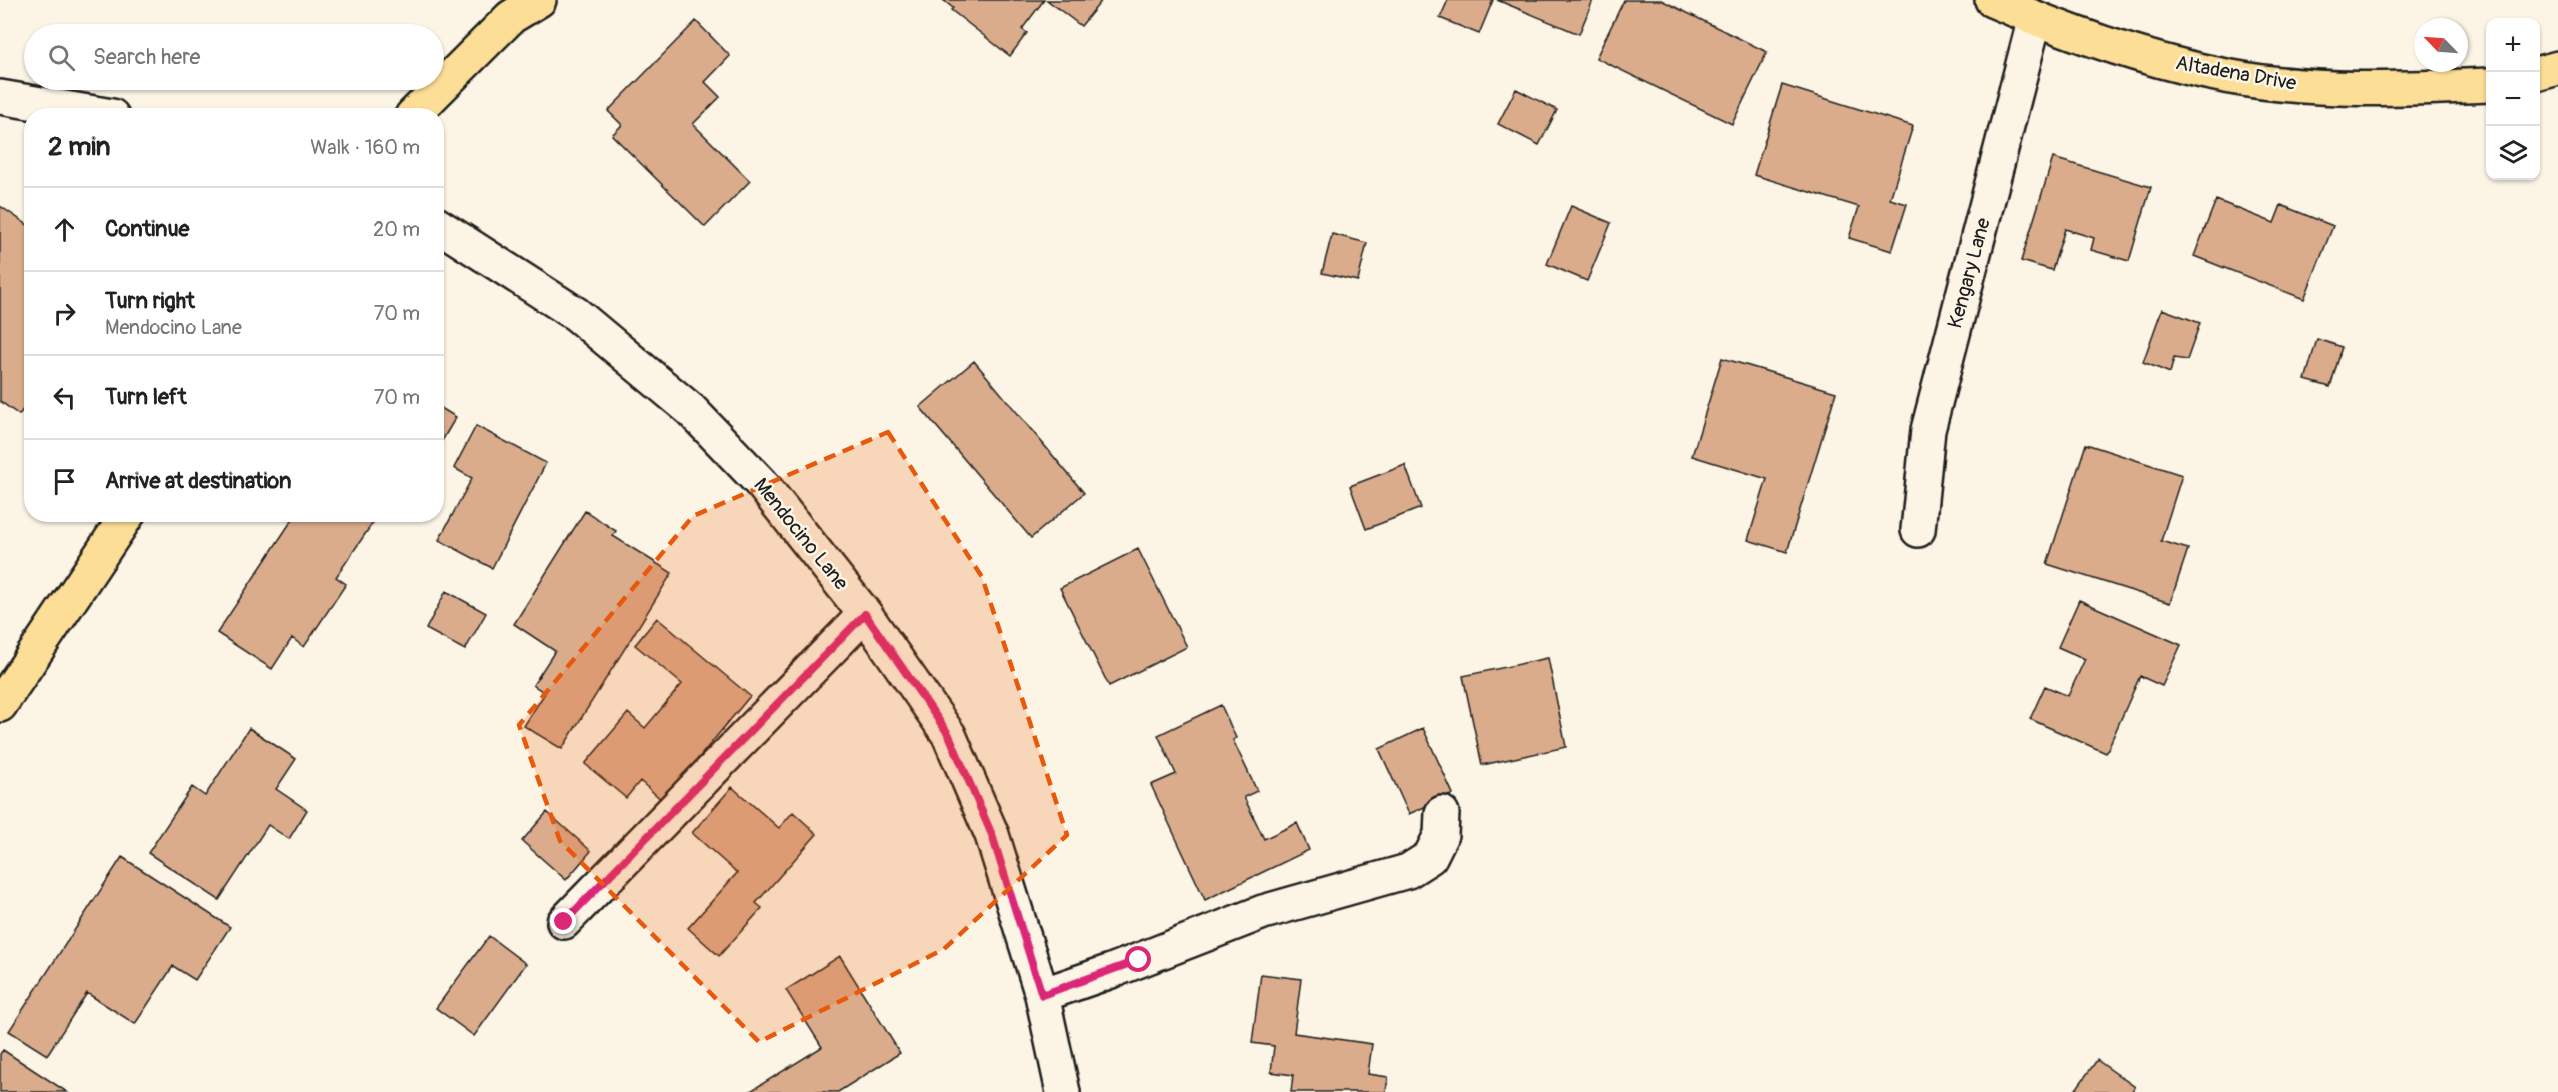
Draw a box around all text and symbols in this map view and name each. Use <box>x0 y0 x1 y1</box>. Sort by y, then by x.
north arrow <box>2414 18 2468 72</box>
map controls <box>2486 18 2540 180</box>
button: + <box>2486 18 2540 72</box>
search box <box>24 24 444 90</box>
icon: search <box>45 41 78 74</box>
text: Search here <box>93 43 200 71</box>
street label: Altadena Drive <box>2174 50 2298 96</box>
button: − <box>2486 72 2540 126</box>
button: layers <box>2486 126 2540 180</box>
text: 2 min <box>48 131 110 163</box>
text: Walk · 160 m <box>310 135 420 160</box>
icon: ahead <box>48 213 81 246</box>
text: Continue <box>105 215 189 243</box>
street label: Kengary Lane <box>1942 215 1996 331</box>
text: 20 m <box>373 217 420 242</box>
text: Turn right <box>105 287 195 315</box>
icon: right <box>48 297 81 330</box>
text: 70 m <box>374 301 420 326</box>
text: Mendocino Lane <box>105 315 242 340</box>
icon: left <box>48 381 81 414</box>
text: Turn left <box>105 383 187 411</box>
text: 70 m <box>374 385 420 410</box>
icon: arrive <box>48 465 81 498</box>
text: Arrive at destination <box>105 467 291 495</box>
street label: Mendocino Lane <box>748 473 854 595</box>
route end <box>550 908 576 934</box>
route start <box>1125 946 1151 972</box>

